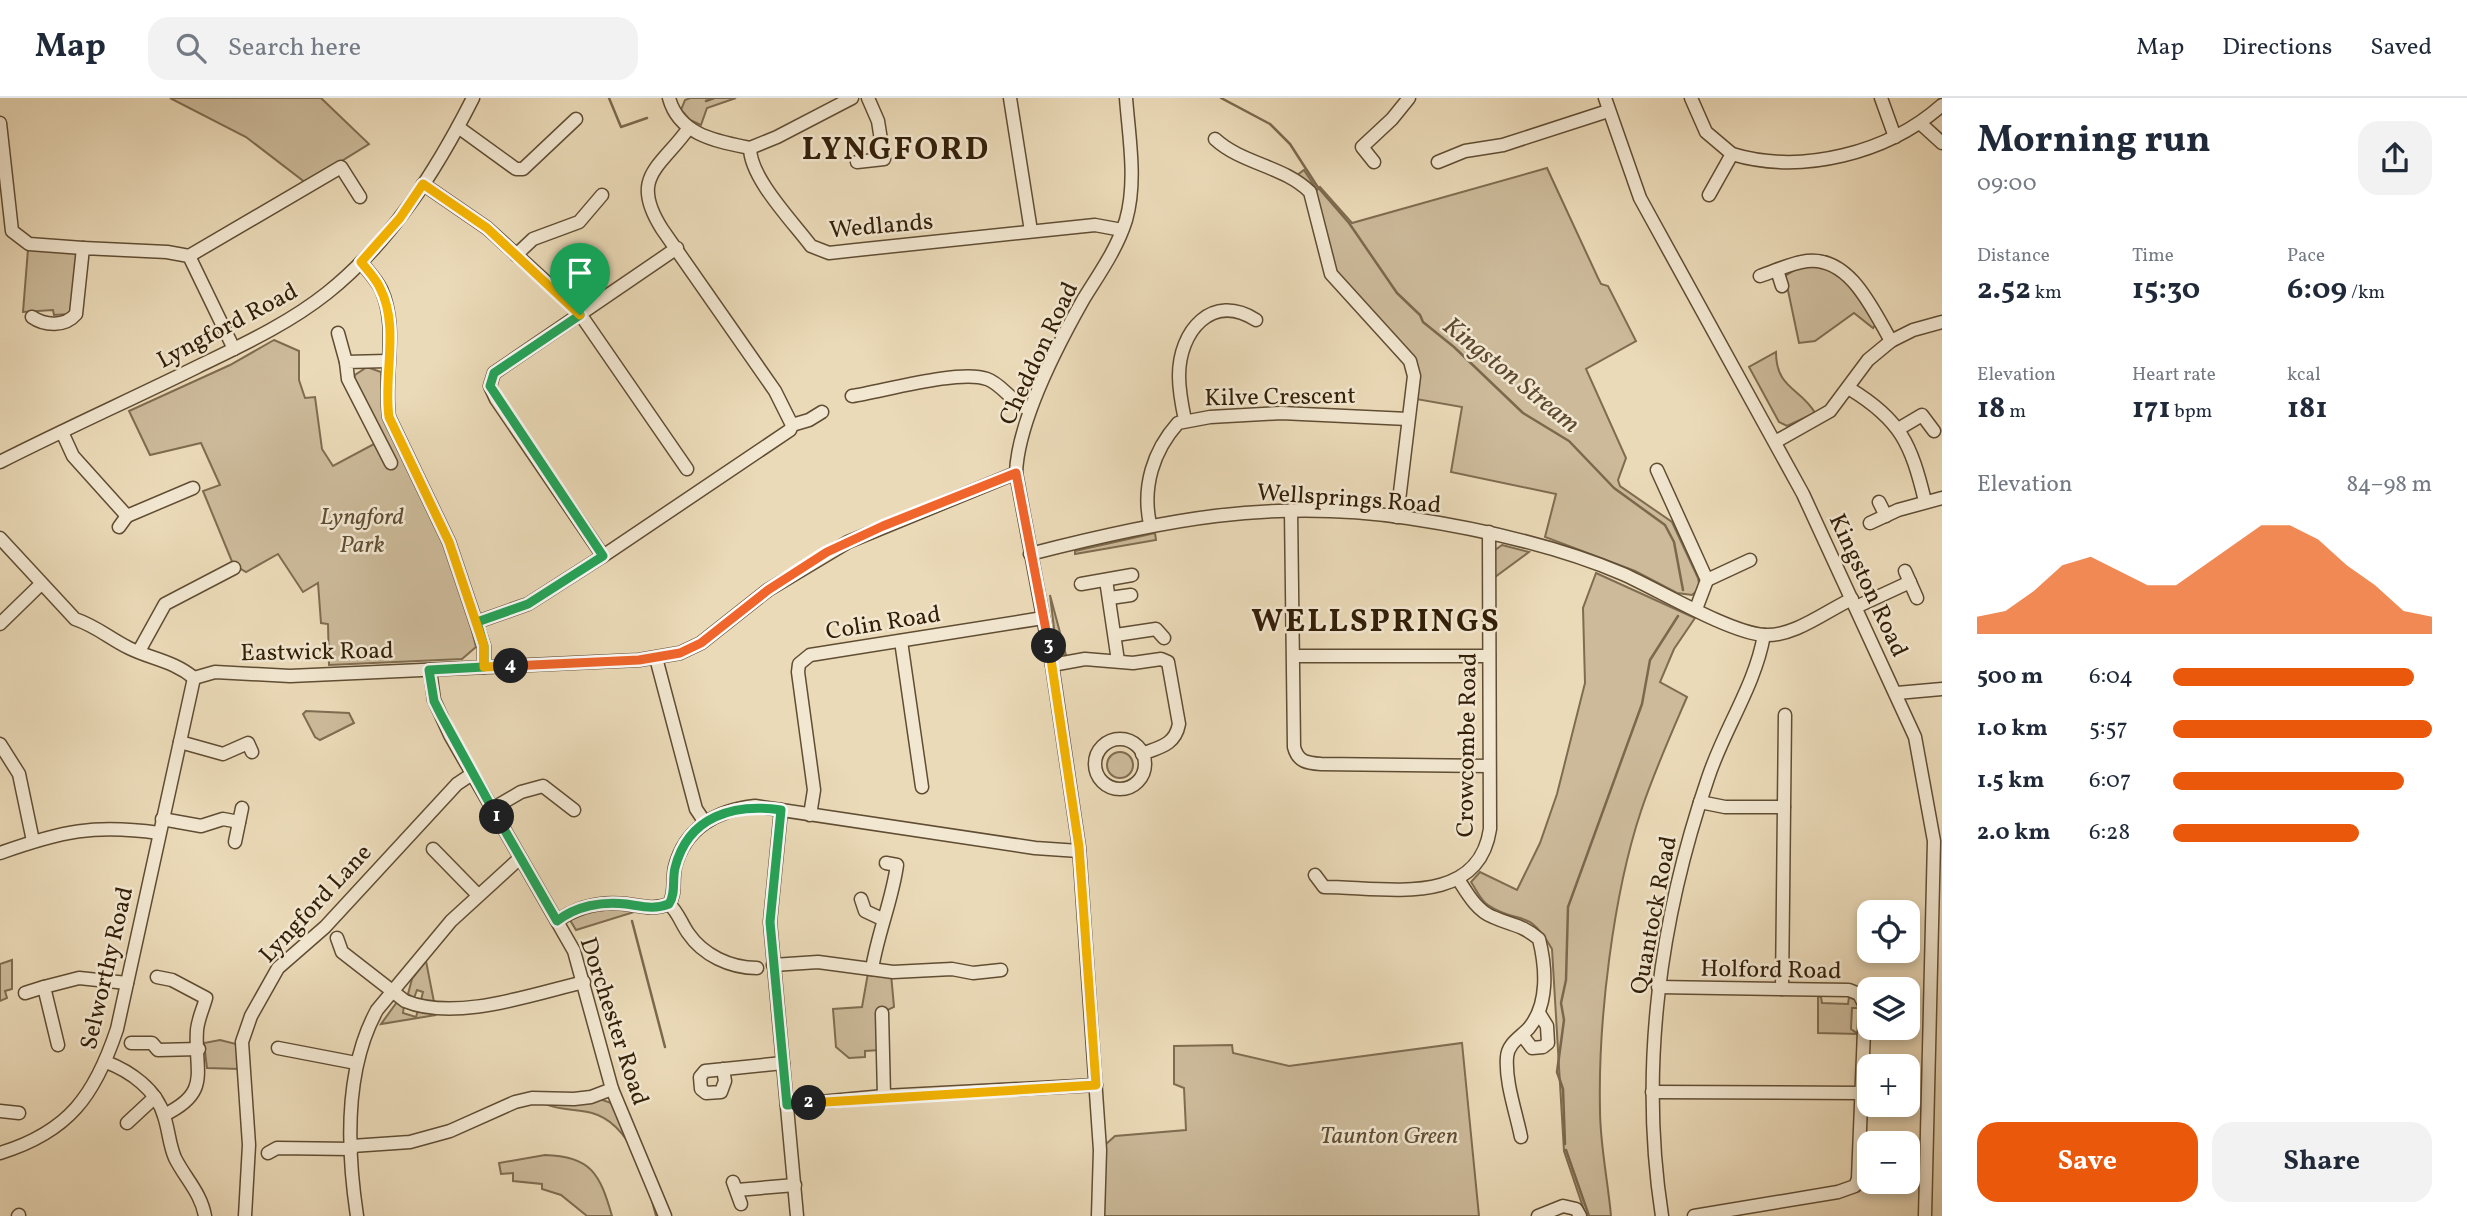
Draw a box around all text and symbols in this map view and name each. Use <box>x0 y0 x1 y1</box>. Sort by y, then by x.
search box <box>148 17 638 80</box>
text: Map <box>35 25 106 71</box>
icon: search <box>172 29 210 67</box>
text: Search here <box>228 30 361 66</box>
text: Map <box>2136 31 2184 65</box>
text: Directions <box>2222 31 2332 65</box>
text: Saved <box>2370 31 2432 65</box>
text: Morning run <box>1977 115 2211 168</box>
button: share <box>2358 121 2432 195</box>
district label: LYNGFORD <box>802 129 990 173</box>
text: 09:00 <box>1977 168 2037 200</box>
street label: Wedlands <box>828 206 935 248</box>
pin <box>550 243 610 315</box>
text: Distance <box>1977 243 2050 269</box>
text: Time <box>2132 243 2174 269</box>
text: Pace <box>2287 243 2325 269</box>
icon: arrive <box>561 254 599 292</box>
text: 2.52 <box>1977 269 2031 311</box>
text: 15:30 <box>2132 269 2200 311</box>
text: 6:09 <box>2287 269 2347 311</box>
street label: Lyngford Road <box>152 275 304 378</box>
street label: Cheddon Road <box>992 277 1088 431</box>
text: km <box>2031 280 2062 306</box>
text: /km <box>2347 280 2385 306</box>
water label: Kingston Stream <box>1434 309 1587 442</box>
text: Elevation <box>1977 362 2056 388</box>
text: Heart rate <box>2132 362 2216 388</box>
text: kcal <box>2287 362 2321 388</box>
street label: Kilve Crescent <box>1204 380 1356 416</box>
text: 18 <box>1977 388 2005 430</box>
text: 171 <box>2132 388 2170 430</box>
text: 181 <box>2287 388 2327 430</box>
text: m <box>2005 399 2026 425</box>
text: bpm <box>2170 399 2212 425</box>
text: Elevation <box>1977 469 2073 501</box>
text: 84–98 m <box>2347 469 2432 501</box>
street label: Wellsprings Road <box>1255 477 1442 523</box>
park label: Lyngford Park <box>320 501 404 563</box>
street label: Kingston Road <box>1819 509 1915 663</box>
street label: Colin Road <box>823 598 943 650</box>
district label: WELLSPRINGS <box>1251 601 1501 645</box>
pin: 3 <box>1032 628 1066 664</box>
text: 3 <box>1044 632 1053 658</box>
street label: Eastwick Road <box>240 635 394 671</box>
pin: 4 <box>494 648 528 684</box>
text: 4 <box>505 652 516 678</box>
street label: Crowcombe Road <box>1449 652 1487 838</box>
text: 500 m <box>1977 661 2043 693</box>
text: 6:04 <box>2089 661 2133 693</box>
text: 1.0 km <box>1977 713 2048 745</box>
text: 5:57 <box>2089 713 2128 745</box>
text: 1.5 km <box>1977 765 2044 797</box>
text: 6:07 <box>2089 765 2131 797</box>
pin: 1 <box>480 800 514 834</box>
text: 1 <box>493 803 500 829</box>
text: 2.0 km <box>1977 817 2050 849</box>
text: 6:28 <box>2089 817 2130 849</box>
street label: Quantock Road <box>1623 833 1687 997</box>
street label: Lyngford Lane <box>252 837 381 971</box>
street label: Selworthy Road <box>73 884 143 1053</box>
map controls <box>1857 900 1920 1194</box>
button: locate <box>1857 900 1920 963</box>
street label: Dorchester Road <box>570 933 656 1110</box>
street label: Holford Road <box>1700 953 1842 989</box>
button: layers <box>1857 977 1920 1040</box>
button: + <box>1857 1054 1920 1117</box>
pin: 2 <box>792 1086 826 1121</box>
text: 2 <box>804 1089 813 1115</box>
park label: Taunton Green <box>1320 1120 1458 1154</box>
button: Save <box>1977 1122 2198 1202</box>
button: Share <box>2212 1122 2432 1202</box>
button: − <box>1857 1131 1920 1194</box>

